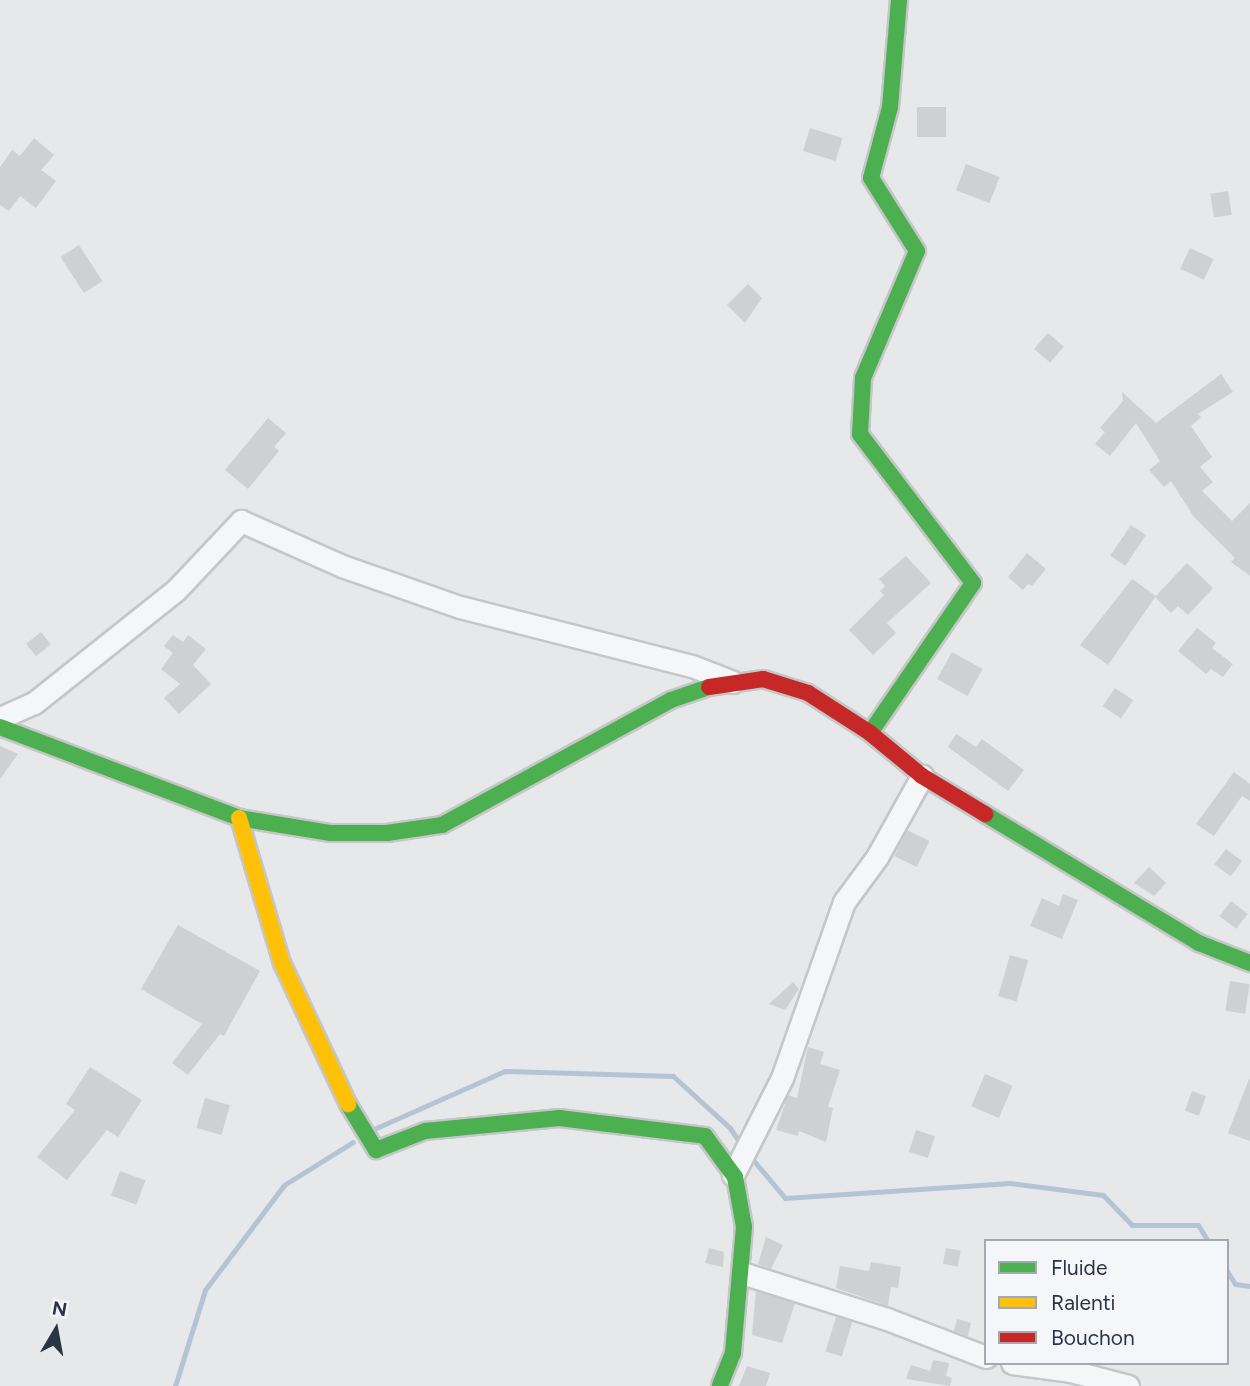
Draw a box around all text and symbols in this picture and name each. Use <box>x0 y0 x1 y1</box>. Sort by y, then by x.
legend <box>984 1239 1229 1365</box>
text: Fluide <box>1051 1255 1107 1280</box>
text: Ralenti <box>1051 1290 1115 1315</box>
north arrow <box>21 1295 91 1365</box>
text: N <box>51 1296 69 1321</box>
text: Bouchon <box>1051 1325 1135 1350</box>

